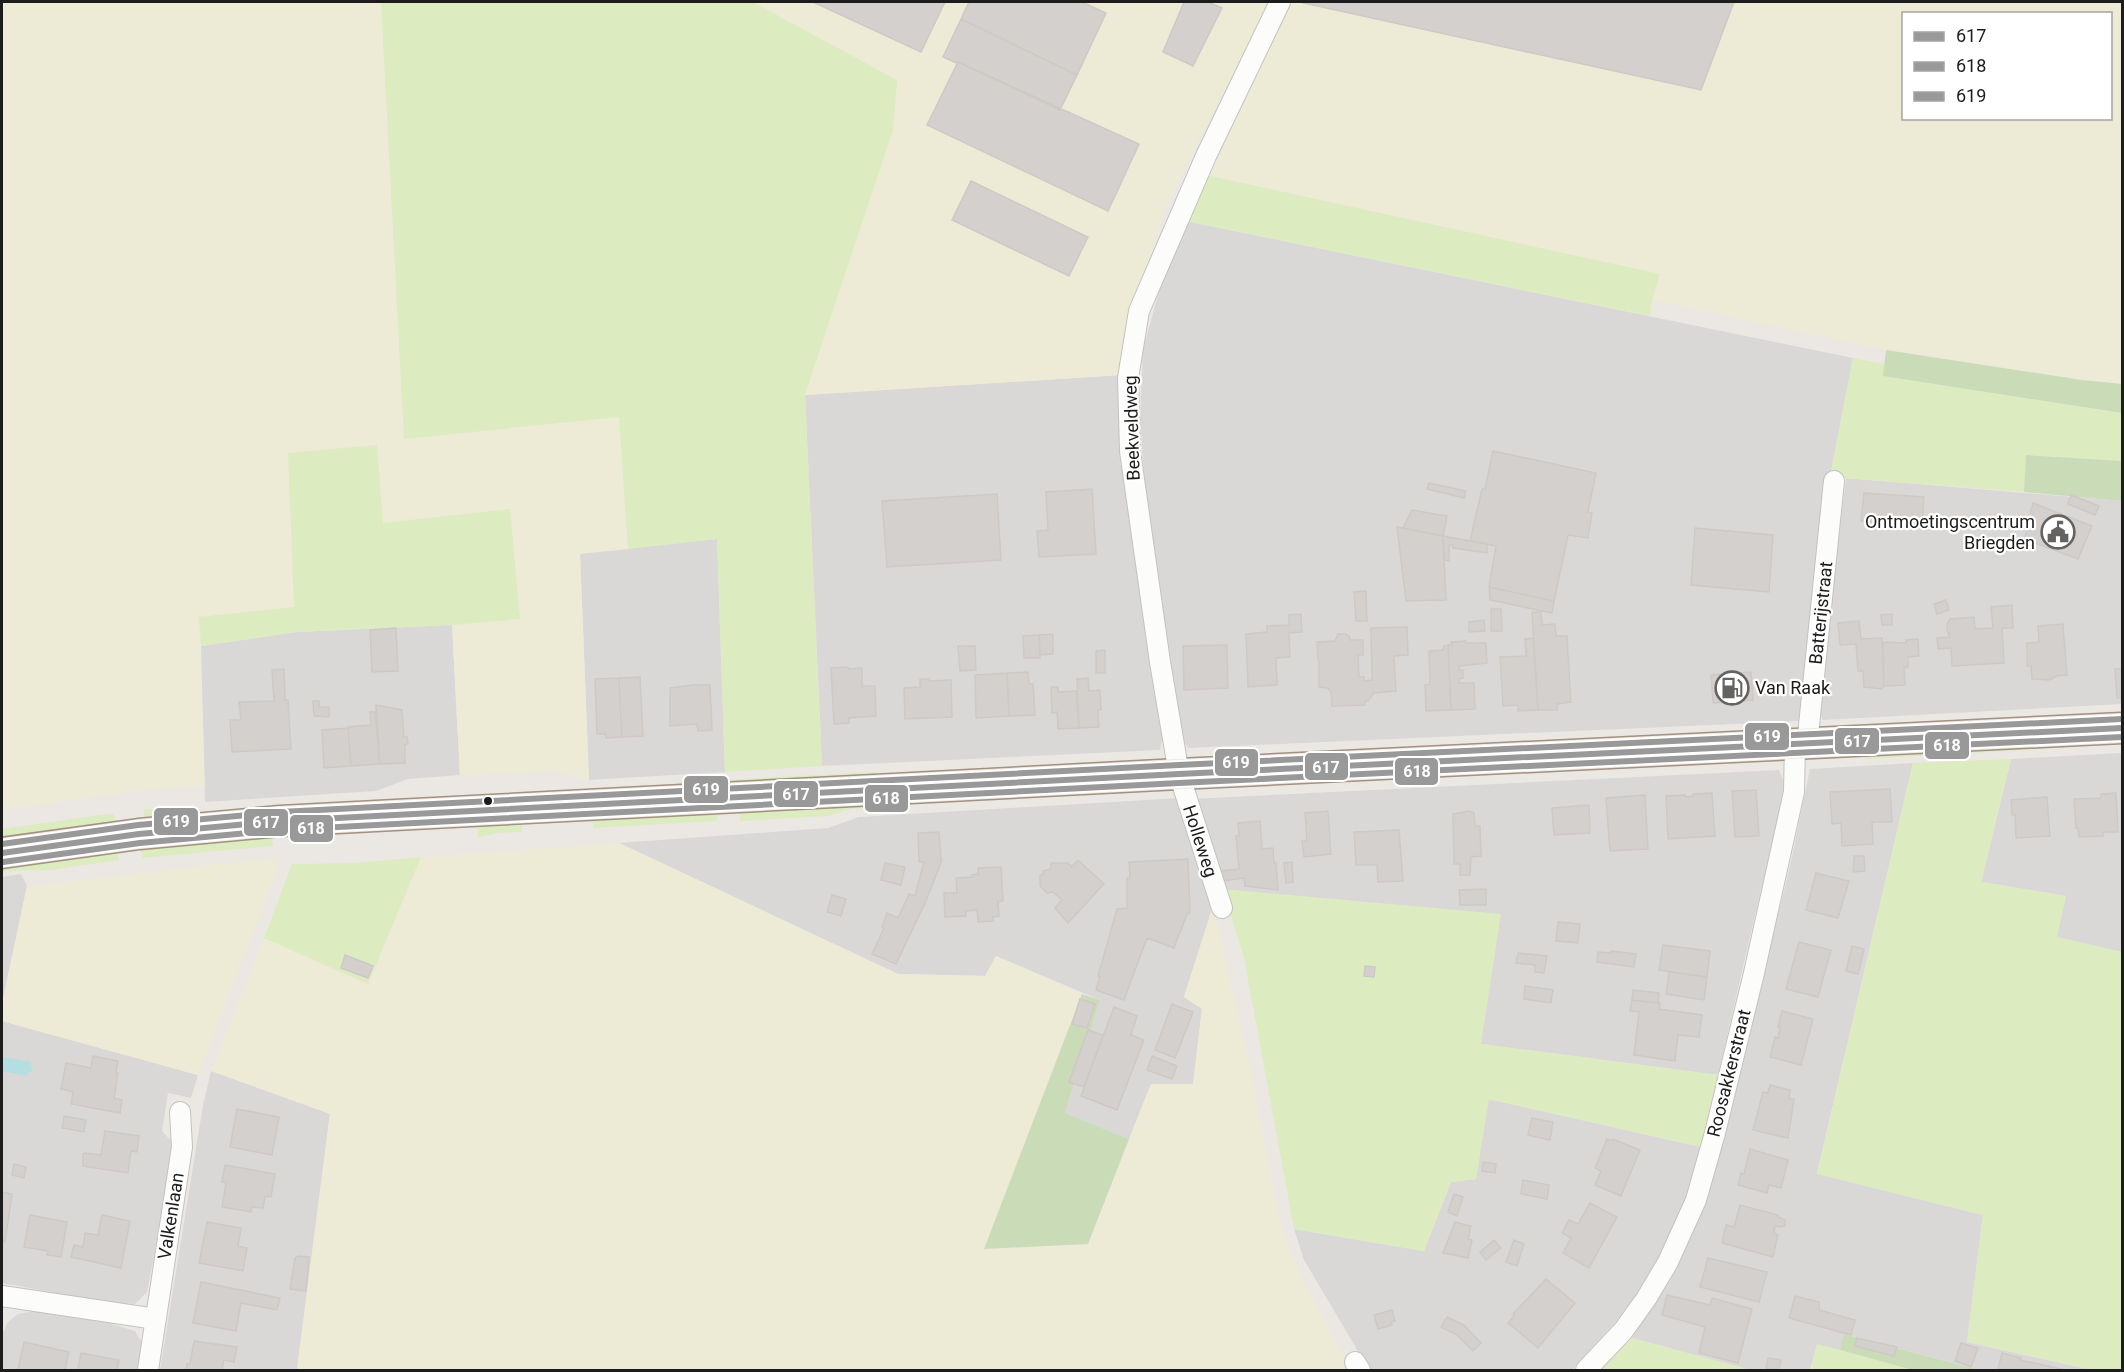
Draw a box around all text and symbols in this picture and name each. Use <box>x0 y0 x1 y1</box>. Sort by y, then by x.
legend <box>1902 12 2112 120</box>
text: 617 <box>1956 25 1986 46</box>
text: 618 <box>1956 55 1986 76</box>
text: 619 <box>1956 85 1986 106</box>
street label: Beekveldweg <box>1119 375 1144 481</box>
place label: Ontmoetingscentrum Briegden <box>1865 511 2035 553</box>
public building icon: Ontmoetingscentrum Briegden <box>2040 514 2076 550</box>
street label: Batterijstraat <box>1805 560 1836 666</box>
fuel station icon: Van Raak <box>1714 670 1750 706</box>
place label: Van Raak <box>1755 677 1831 698</box>
line badge: 619 <box>1744 722 1790 751</box>
text: 619 <box>1753 727 1781 746</box>
line badge: 617 <box>1834 727 1880 755</box>
line badge: 618 <box>1924 731 1970 760</box>
text: 617 <box>1843 732 1871 751</box>
text: 618 <box>1933 736 1961 755</box>
line badge: 619 <box>1214 748 1259 777</box>
line badge: 617 <box>1304 752 1349 781</box>
text: 619 <box>1222 753 1250 772</box>
line badge: 618 <box>1394 757 1439 786</box>
text: 617 <box>1312 758 1340 777</box>
text: 618 <box>1403 762 1431 781</box>
line badge: 619 <box>683 775 729 804</box>
text: 619 <box>692 780 720 799</box>
line badge: 617 <box>773 780 819 808</box>
line badge: 618 <box>864 784 909 813</box>
text: 617 <box>782 785 810 804</box>
text: 618 <box>872 789 900 808</box>
unlabelled marker <box>482 795 494 807</box>
street label: Holleweg <box>1179 802 1222 880</box>
line badge: 619 <box>153 807 199 836</box>
line badge: 617 <box>243 808 289 837</box>
text: 619 <box>162 812 190 831</box>
text: 617 <box>252 813 280 832</box>
line badge: 618 <box>289 814 334 843</box>
text: 618 <box>297 819 325 838</box>
street label: Roosakkerstraat <box>1703 1007 1755 1139</box>
street label: Valkenlaan <box>153 1171 188 1261</box>

